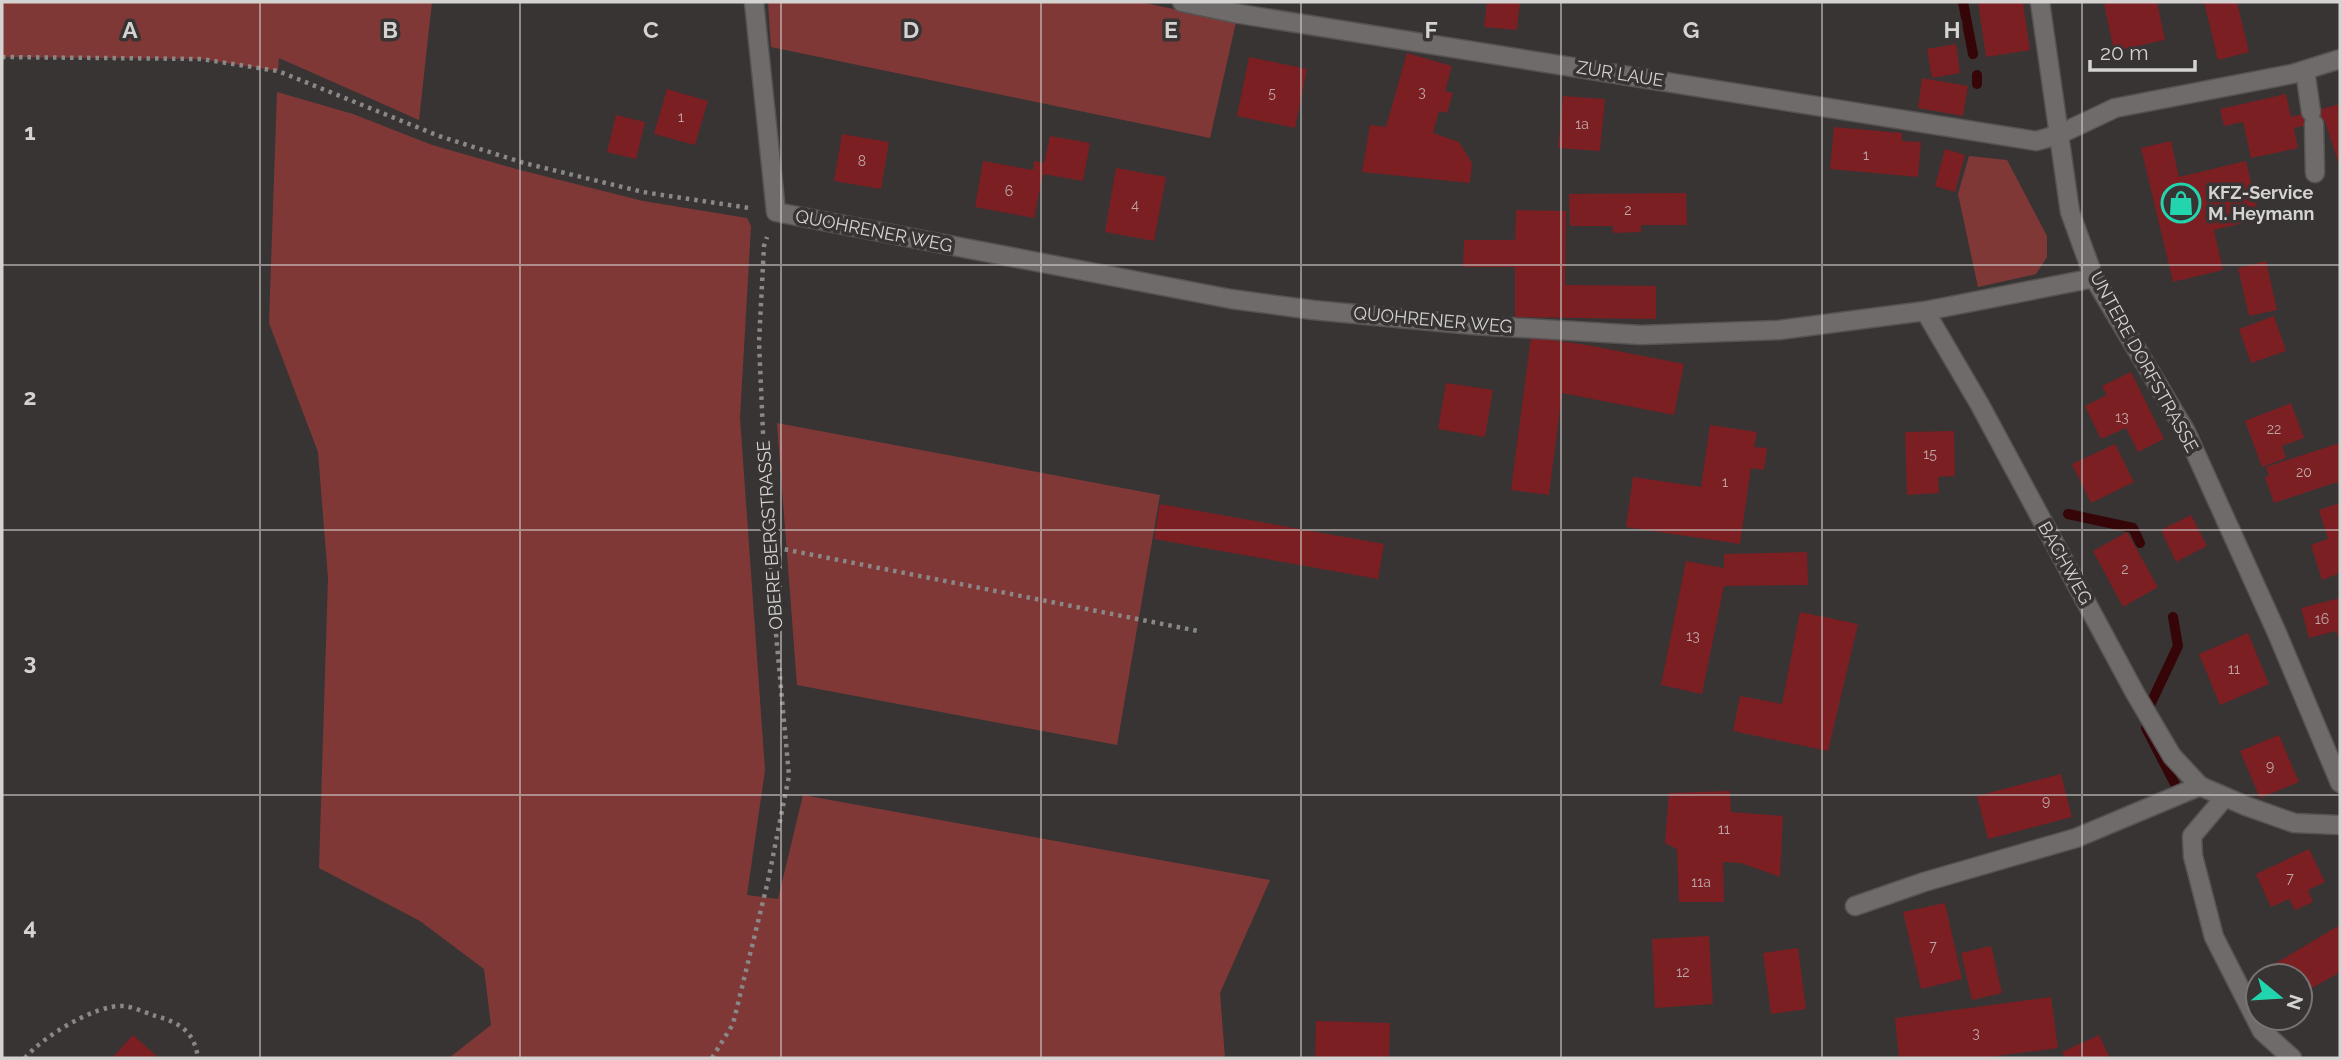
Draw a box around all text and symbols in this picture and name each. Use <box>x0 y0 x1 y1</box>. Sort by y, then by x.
text: A <box>122 16 138 43</box>
text: B <box>382 16 398 43</box>
text: C <box>643 16 659 43</box>
text: D <box>903 16 919 43</box>
text: E <box>1164 16 1178 43</box>
text: F <box>1424 16 1438 43</box>
text: G <box>1683 16 1699 43</box>
text: H <box>1943 16 1961 43</box>
scale bar <box>2090 28 2195 72</box>
text: 20 m <box>2100 40 2148 65</box>
street label: ZUR LAUE <box>1575 56 1665 91</box>
house number: 3 <box>1418 84 1426 100</box>
house number: 5 <box>1268 85 1276 101</box>
house number: 1 <box>678 109 684 125</box>
house number: 1a <box>1575 116 1589 132</box>
text: 1 <box>24 118 36 145</box>
house number: 1 <box>1863 147 1869 163</box>
house number: 8 <box>858 153 866 169</box>
shop icon: KFZ-Service M. Heymann <box>2160 182 2202 224</box>
place label: KFZ-Service M. Heymann <box>2208 182 2314 224</box>
house number: 6 <box>1005 183 1013 199</box>
house number: 4 <box>1131 197 1139 213</box>
house number: 2 <box>1624 202 1632 218</box>
street label: QUOHRENER WEG <box>794 205 954 256</box>
street label: UNTERE DORFSTRASSE <box>2086 268 2203 456</box>
street label: QUOHRENER WEG <box>1353 302 1513 337</box>
text: 2 <box>24 383 36 410</box>
house number: 13 <box>2115 409 2129 425</box>
house number: 22 <box>2267 421 2281 437</box>
street label: OBERE BERGSTRASSE <box>752 440 787 630</box>
house number: 15 <box>1923 446 1937 462</box>
house number: 20 <box>2296 464 2312 480</box>
house number: 1 <box>1722 474 1728 490</box>
street label: BACHWEG <box>2034 518 2097 608</box>
house number: 2 <box>2121 561 2129 577</box>
house number: 16 <box>2315 611 2329 627</box>
house number: 13 <box>1686 628 1700 644</box>
text: 3 <box>24 648 36 675</box>
house number: 11 <box>2228 661 2240 677</box>
house number: 9 <box>2266 758 2274 774</box>
house number: 9 <box>2042 793 2050 809</box>
house number: 11 <box>1718 821 1730 837</box>
house number: 7 <box>2286 870 2294 886</box>
house number: 11a <box>1691 874 1711 890</box>
text: 4 <box>23 913 37 940</box>
house number: 7 <box>1929 938 1937 954</box>
north arrow <box>2244 962 2314 1032</box>
house number: 12 <box>1676 964 1690 980</box>
text: N <box>2282 992 2308 1013</box>
house number: 3 <box>1972 1025 1980 1041</box>

